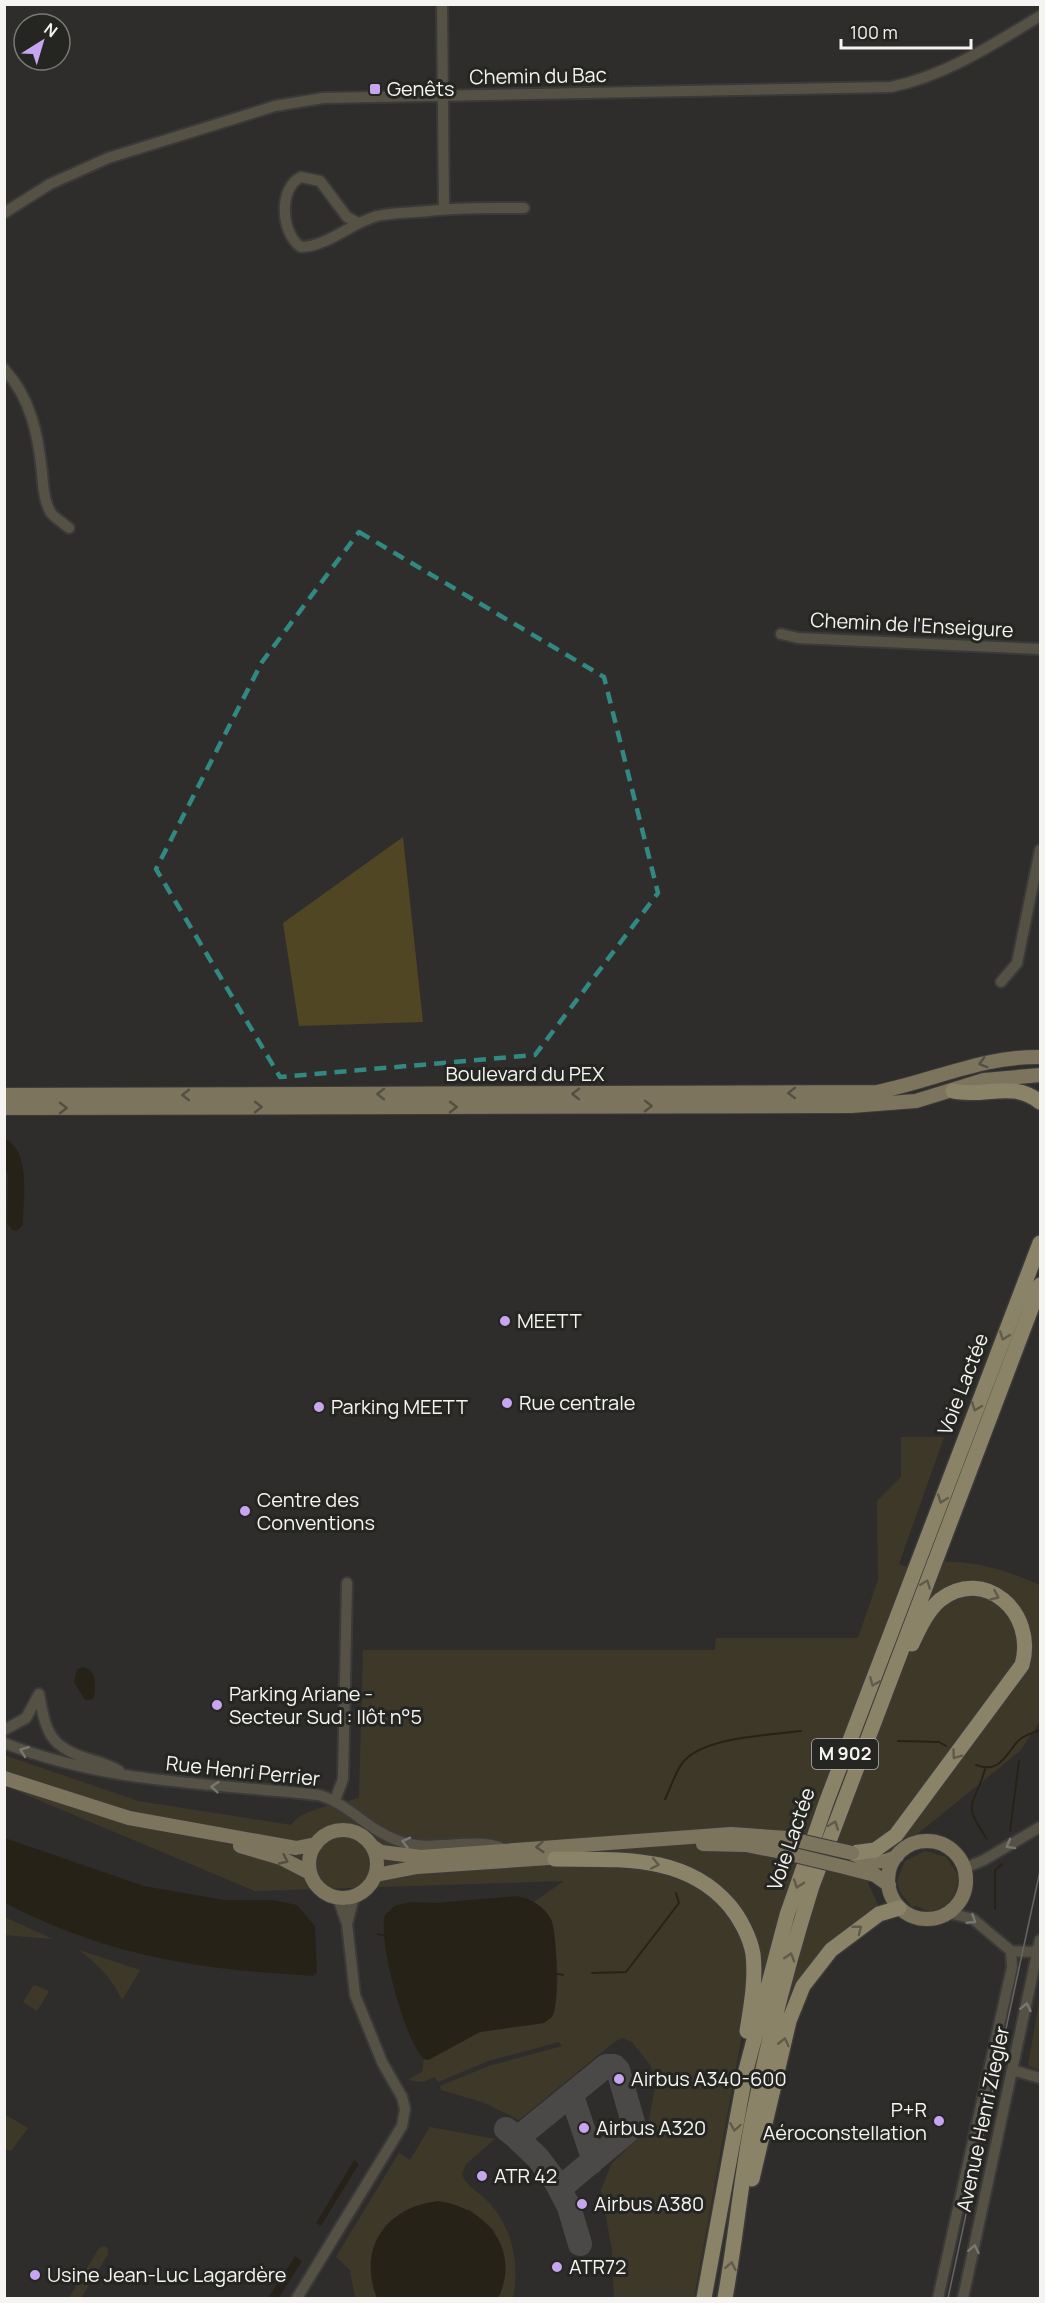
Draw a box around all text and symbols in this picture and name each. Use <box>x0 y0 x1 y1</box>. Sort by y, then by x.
north arrow <box>12 12 72 72</box>
scale bar <box>841 12 972 50</box>
text: N <box>40 18 62 42</box>
text: 100 m <box>850 20 898 44</box>
street label: Chemin du Bac <box>469 61 607 90</box>
place label: Genêts <box>387 75 455 102</box>
marker: Genêts <box>368 82 382 96</box>
street label: Chemin de l'Enseigure <box>810 606 1014 643</box>
one-way arrow <box>978 1055 988 1068</box>
street label: Boulevard du PEX <box>446 1060 604 1087</box>
one-way arrow <box>788 1087 797 1099</box>
one-way arrow <box>377 1088 386 1100</box>
one-way arrow <box>572 1088 581 1100</box>
one-way arrow <box>182 1089 191 1101</box>
one-way arrow <box>643 1100 652 1112</box>
one-way arrow <box>253 1101 262 1113</box>
one-way arrow <box>448 1101 457 1113</box>
one-way arrow <box>58 1102 67 1114</box>
place label: MEETT <box>517 1307 582 1334</box>
marker: MEETT <box>498 1314 512 1328</box>
street label: Voie Lactée <box>931 1329 994 1439</box>
one-way arrow <box>999 1330 1011 1341</box>
place label: Rue centrale <box>519 1389 636 1416</box>
place label: Parking MEETT <box>331 1393 468 1420</box>
marker: Rue centrale <box>500 1396 514 1410</box>
marker: Parking MEETT <box>312 1400 326 1414</box>
one-way arrow <box>971 1401 984 1411</box>
place label: Centre des Conventions <box>257 1486 375 1536</box>
one-way arrow <box>936 1493 949 1504</box>
marker: Centre des Conventions <box>238 1504 252 1518</box>
one-way arrow <box>919 1579 931 1590</box>
one-way arrow <box>988 1589 999 1601</box>
one-way arrow <box>868 1676 881 1686</box>
place label: Parking Ariane - Secteur Sud : Ilôt n°5 <box>229 1680 422 1730</box>
marker: Parking Ariane - Secteur Sud : Ilôt n°5 <box>210 1698 224 1712</box>
road number: M 902 <box>812 1739 878 1769</box>
one-way arrow <box>19 1745 30 1758</box>
street label: Rue Henri Perrier <box>165 1749 321 1792</box>
one-way arrow <box>952 1749 963 1760</box>
one-way arrow <box>210 1781 219 1794</box>
street label: Voie Lactée <box>760 1784 821 1894</box>
one-way arrow <box>826 1820 839 1831</box>
one-way arrow <box>401 1837 411 1850</box>
one-way arrow <box>1005 1838 1016 1850</box>
one-way arrow <box>536 1840 545 1853</box>
one-way arrow <box>278 1853 289 1865</box>
one-way arrow <box>649 1857 659 1870</box>
one-way arrow <box>792 1878 805 1889</box>
one-way arrow <box>966 1913 977 1924</box>
one-way arrow <box>851 1926 862 1937</box>
one-way arrow <box>783 1952 795 1963</box>
one-way arrow <box>1018 2002 1031 2012</box>
street label: Avenue Henri Ziegler <box>950 2023 1015 2214</box>
one-way arrow <box>777 2037 790 2047</box>
place label: Airbus A340-600 <box>631 2065 787 2092</box>
marker: Airbus A340-600 <box>612 2072 626 2086</box>
place label: P+R Aéroconstellation <box>763 2096 927 2146</box>
place label: Airbus A320 <box>596 2114 706 2141</box>
marker: P+R Aéroconstellation <box>932 2114 946 2128</box>
marker: Airbus A320 <box>577 2121 591 2135</box>
one-way arrow <box>729 2122 742 2132</box>
place label: ATR 42 <box>494 2162 557 2189</box>
marker: ATR 42 <box>475 2169 489 2183</box>
place label: Airbus A380 <box>594 2190 704 2217</box>
marker: Airbus A380 <box>575 2197 589 2211</box>
one-way arrow <box>967 2244 980 2254</box>
place label: ATR72 <box>569 2253 626 2280</box>
marker: ATR72 <box>550 2260 564 2274</box>
place label: Usine Jean-Luc Lagardère <box>47 2261 287 2288</box>
one-way arrow <box>724 2261 737 2271</box>
marker: Usine Jean-Luc Lagardère <box>28 2268 42 2282</box>

